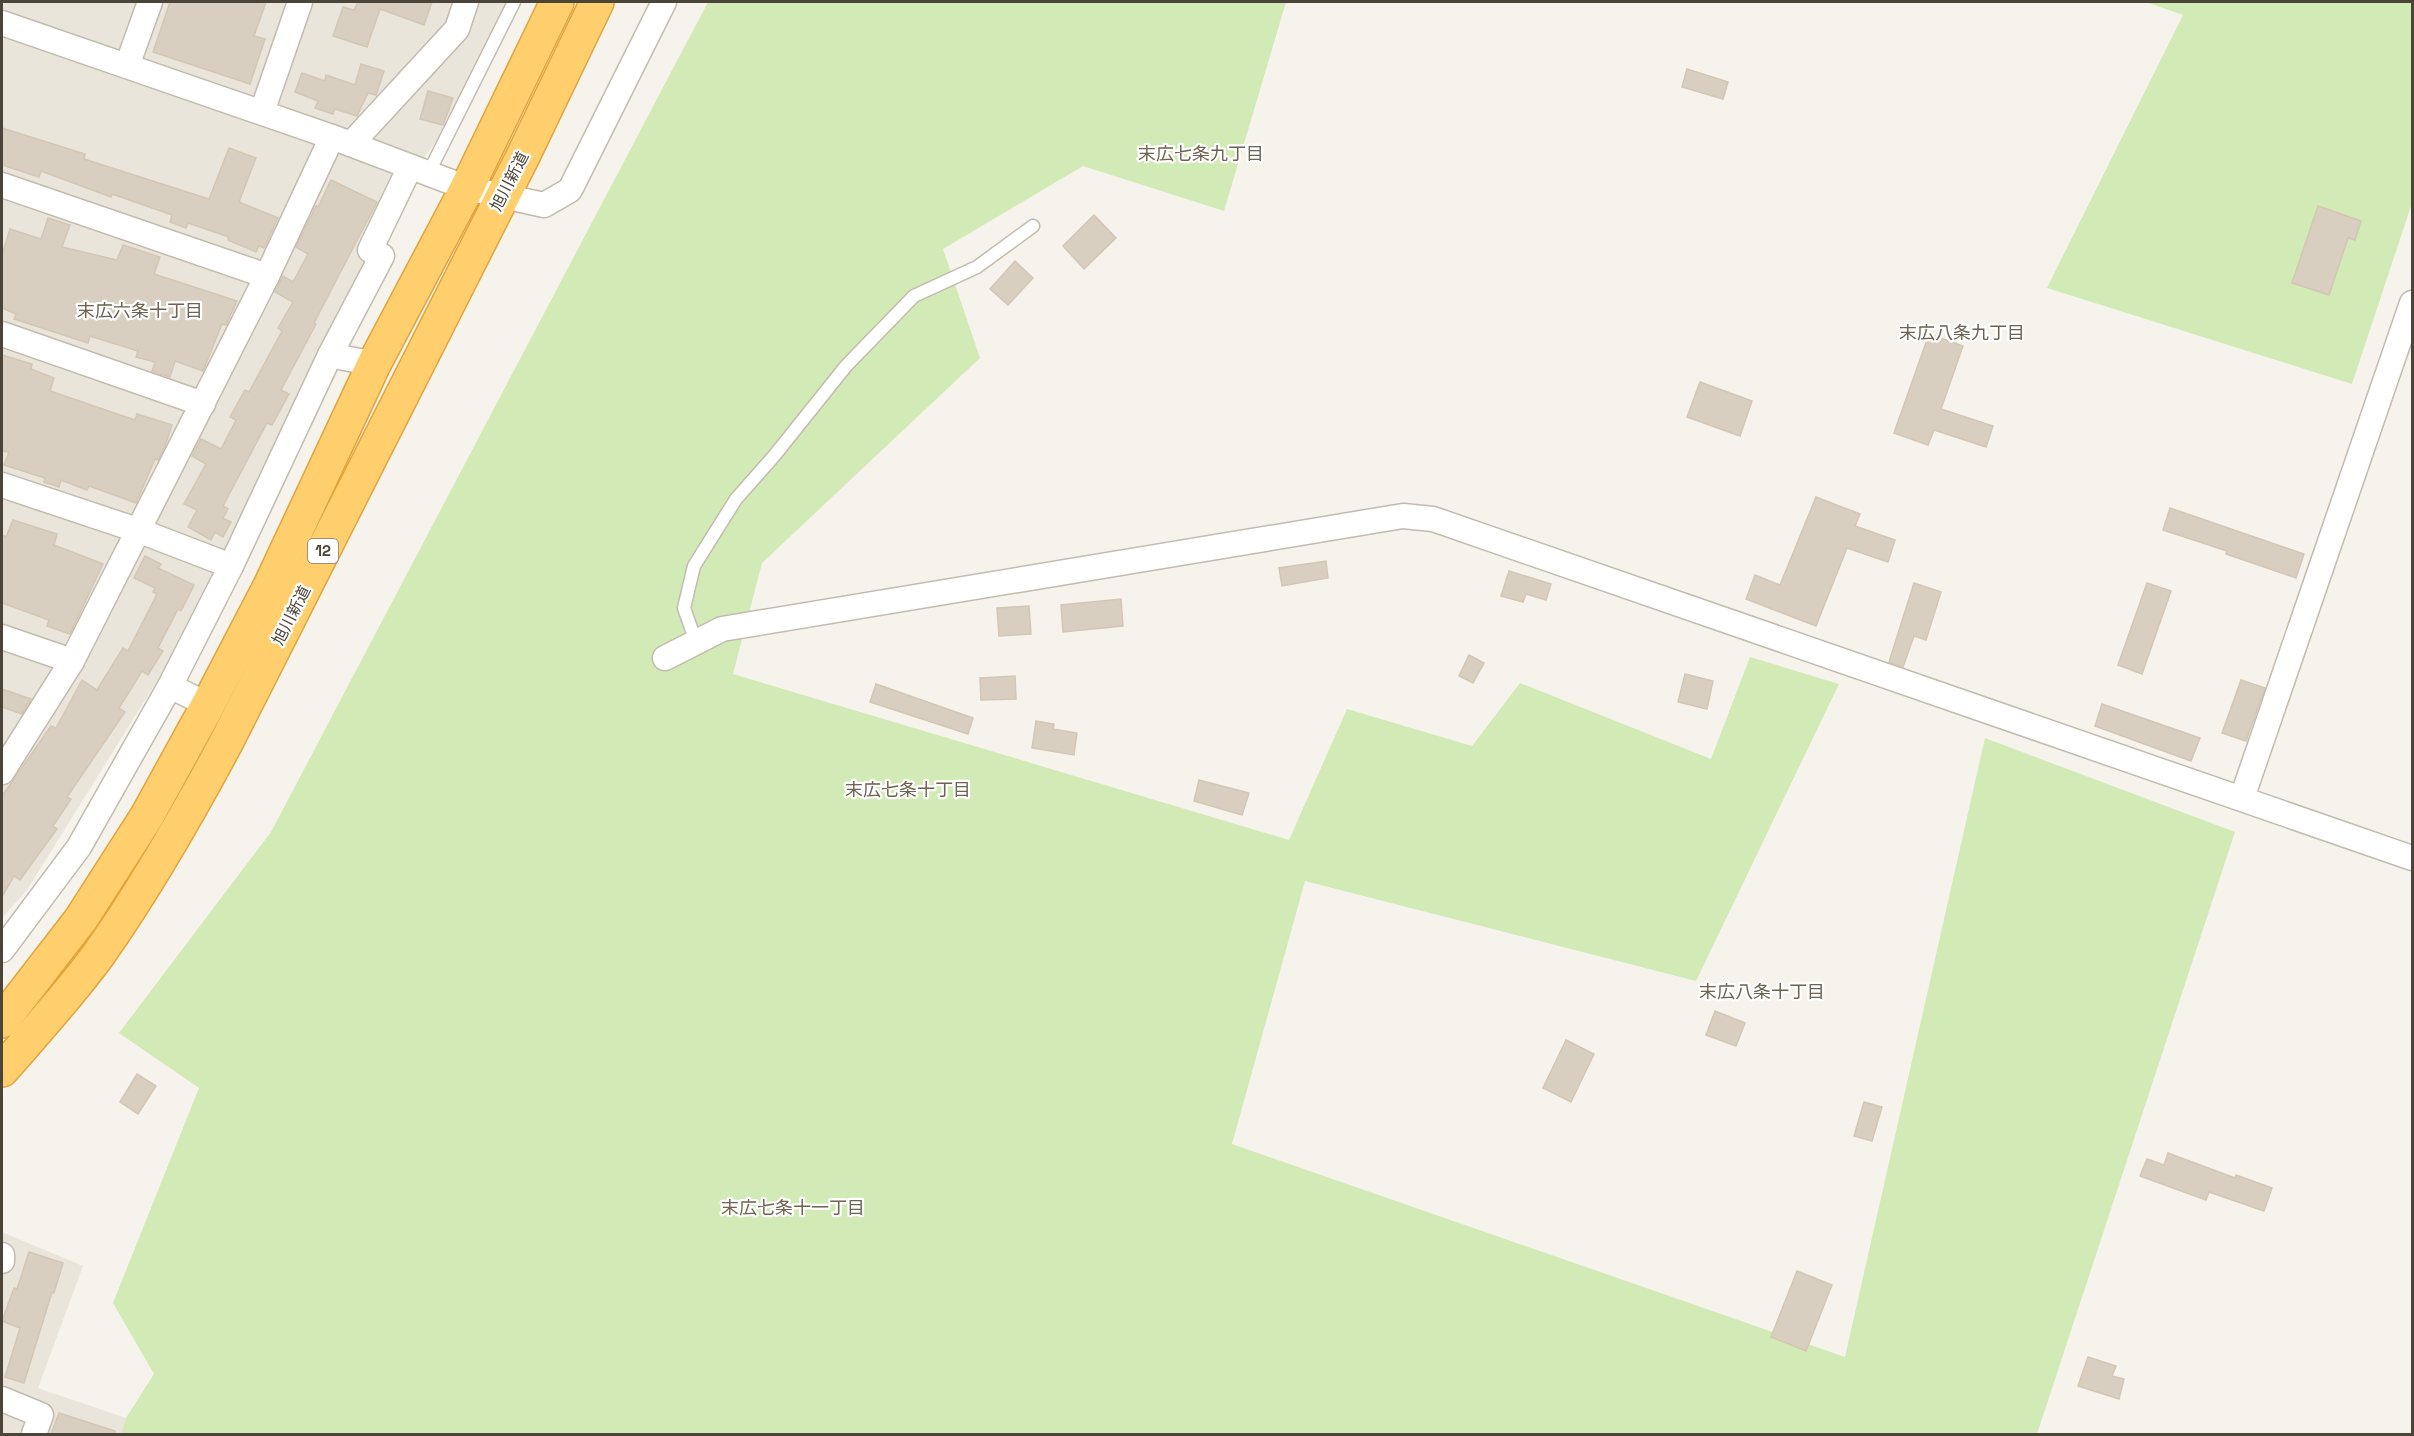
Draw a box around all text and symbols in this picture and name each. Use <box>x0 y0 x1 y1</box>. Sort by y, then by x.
district label: 末広七条九丁目 <box>1138 142 1264 165</box>
street label: 旭川新道 <box>486 148 533 215</box>
district label: 末広六条十丁目 <box>77 299 203 322</box>
district label: 末広八条九丁目 <box>1899 321 2025 344</box>
road number: 12 <box>308 539 338 563</box>
street label: 旭川新道 <box>268 582 315 649</box>
district label: 末広七条十丁目 <box>845 778 971 801</box>
district label: 末広八条十丁目 <box>1699 980 1825 1003</box>
district label: 末広七条十一丁目 <box>721 1196 865 1219</box>

